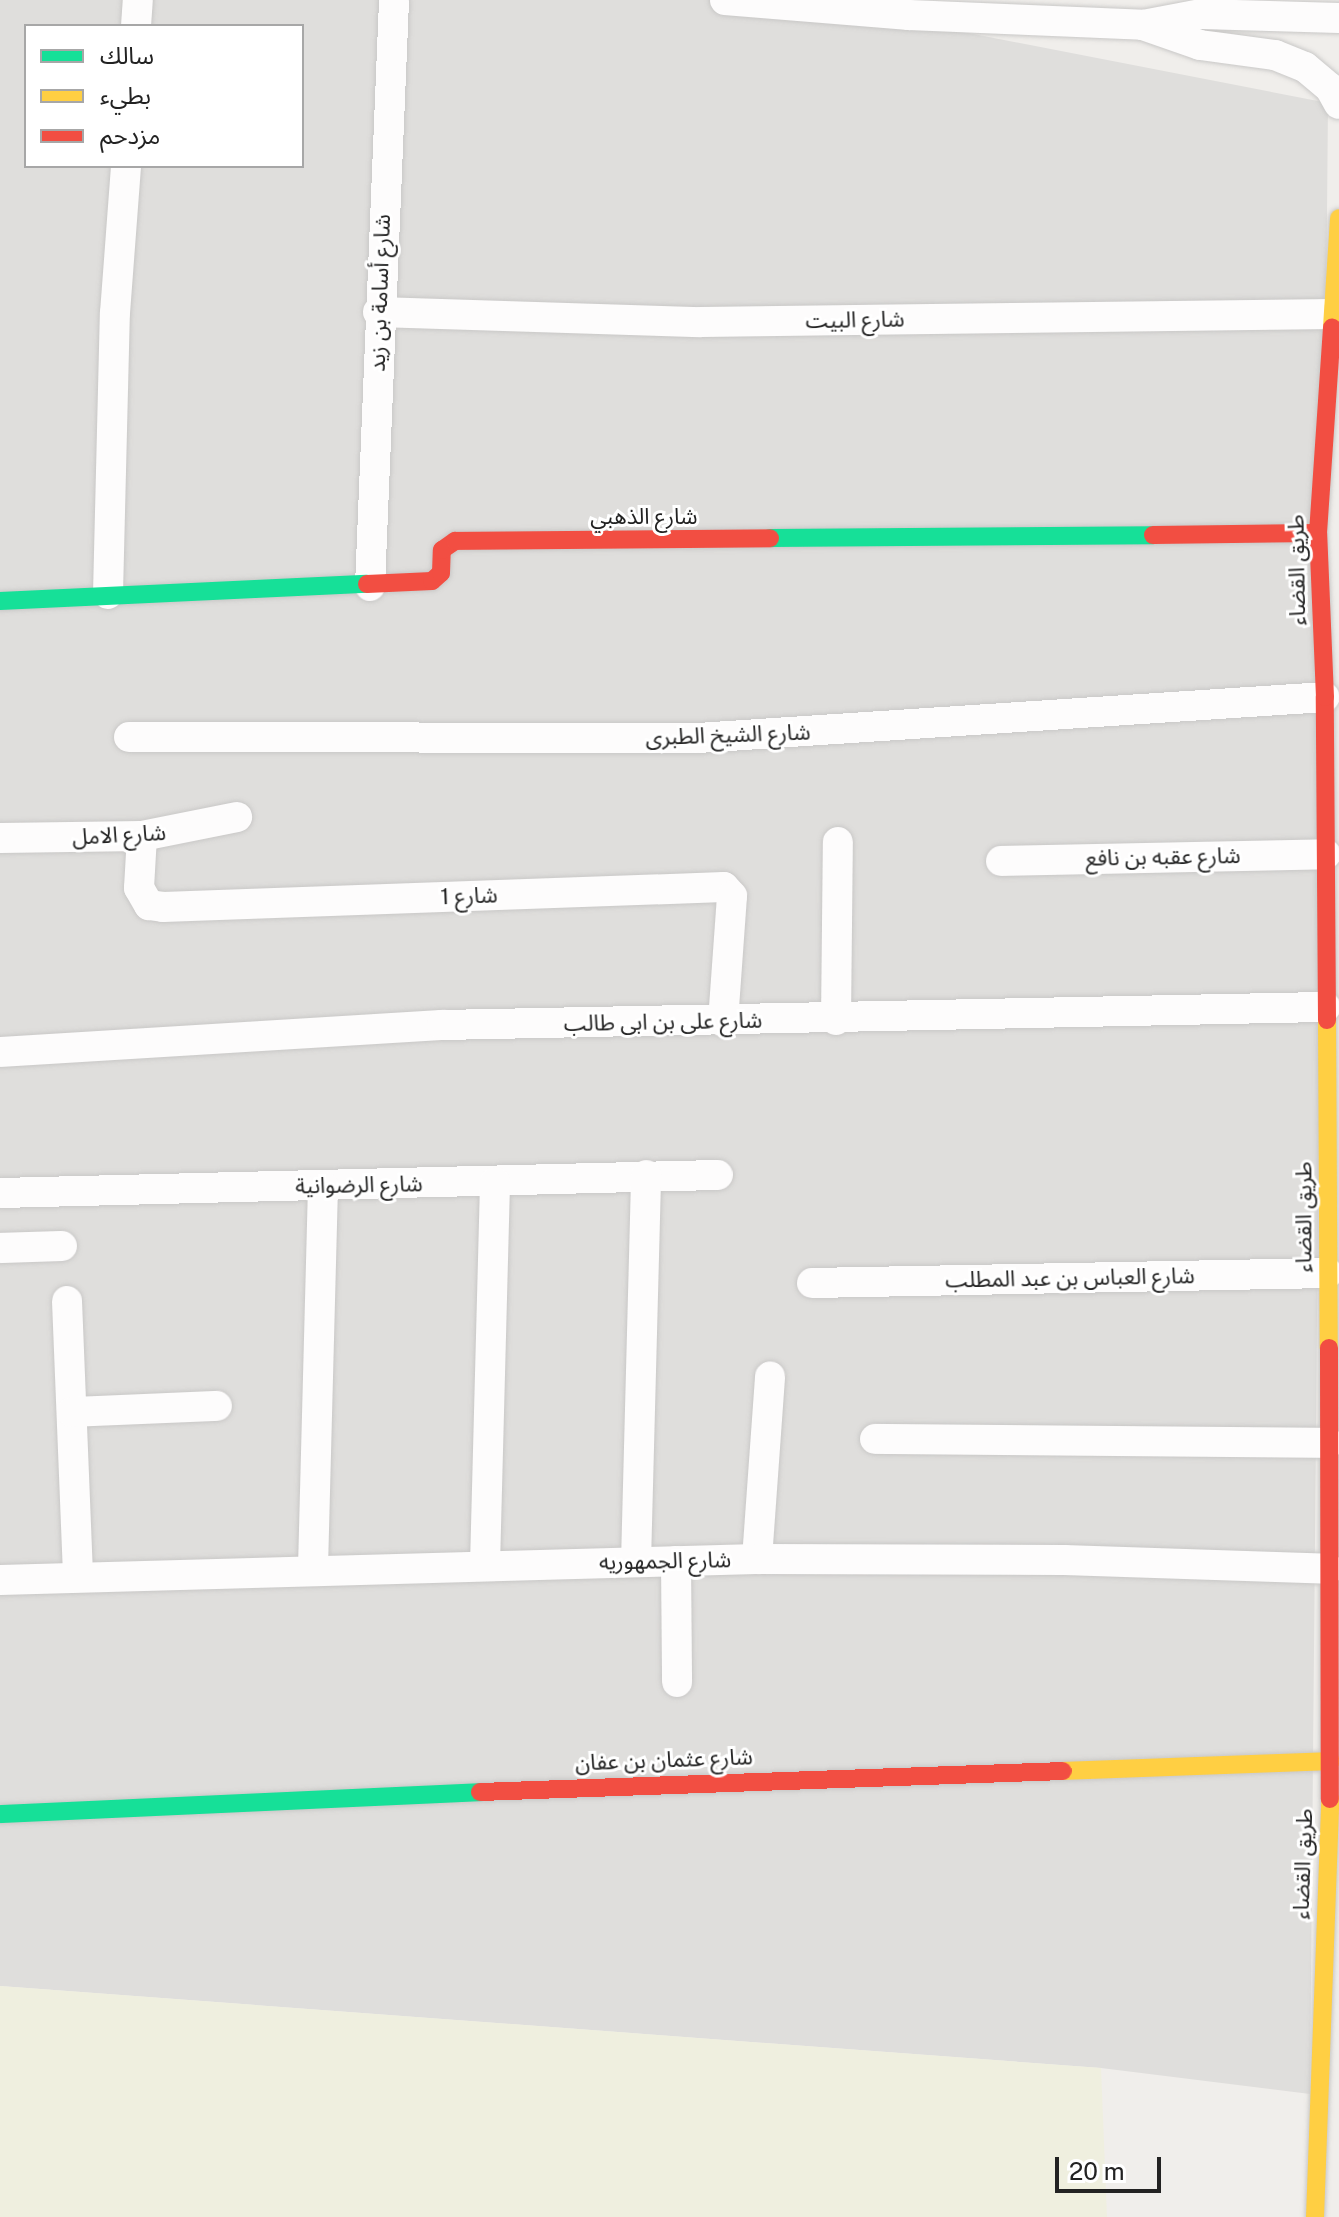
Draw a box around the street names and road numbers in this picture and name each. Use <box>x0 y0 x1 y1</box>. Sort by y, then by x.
street label: شارع أسامة بن زيد <box>364 214 396 372</box>
street label: شارع البيت <box>805 306 905 334</box>
street label: شارع الذهبي <box>590 504 698 530</box>
street label: طريق القضاء <box>1283 514 1311 626</box>
street label: شارع الشيخ الطبرى <box>645 719 811 751</box>
street label: شارع الامل <box>71 819 167 851</box>
street label: شارع عقبه بن نافع <box>1085 842 1241 872</box>
street label: شارع 1 <box>440 882 498 910</box>
street label: شارع على بن ابى طالب <box>564 1007 762 1037</box>
street label: طريق القضاء <box>1291 1162 1317 1272</box>
street label: شارع الرضوانية <box>295 1171 423 1199</box>
street label: شارع العباس بن عبد المطلب <box>945 1263 1195 1293</box>
street label: شارع الجمهوريه <box>599 1547 731 1575</box>
street label: شارع عثمان بن عفان <box>575 1744 753 1776</box>
street label: طريق القضاء <box>1288 1808 1318 1920</box>

